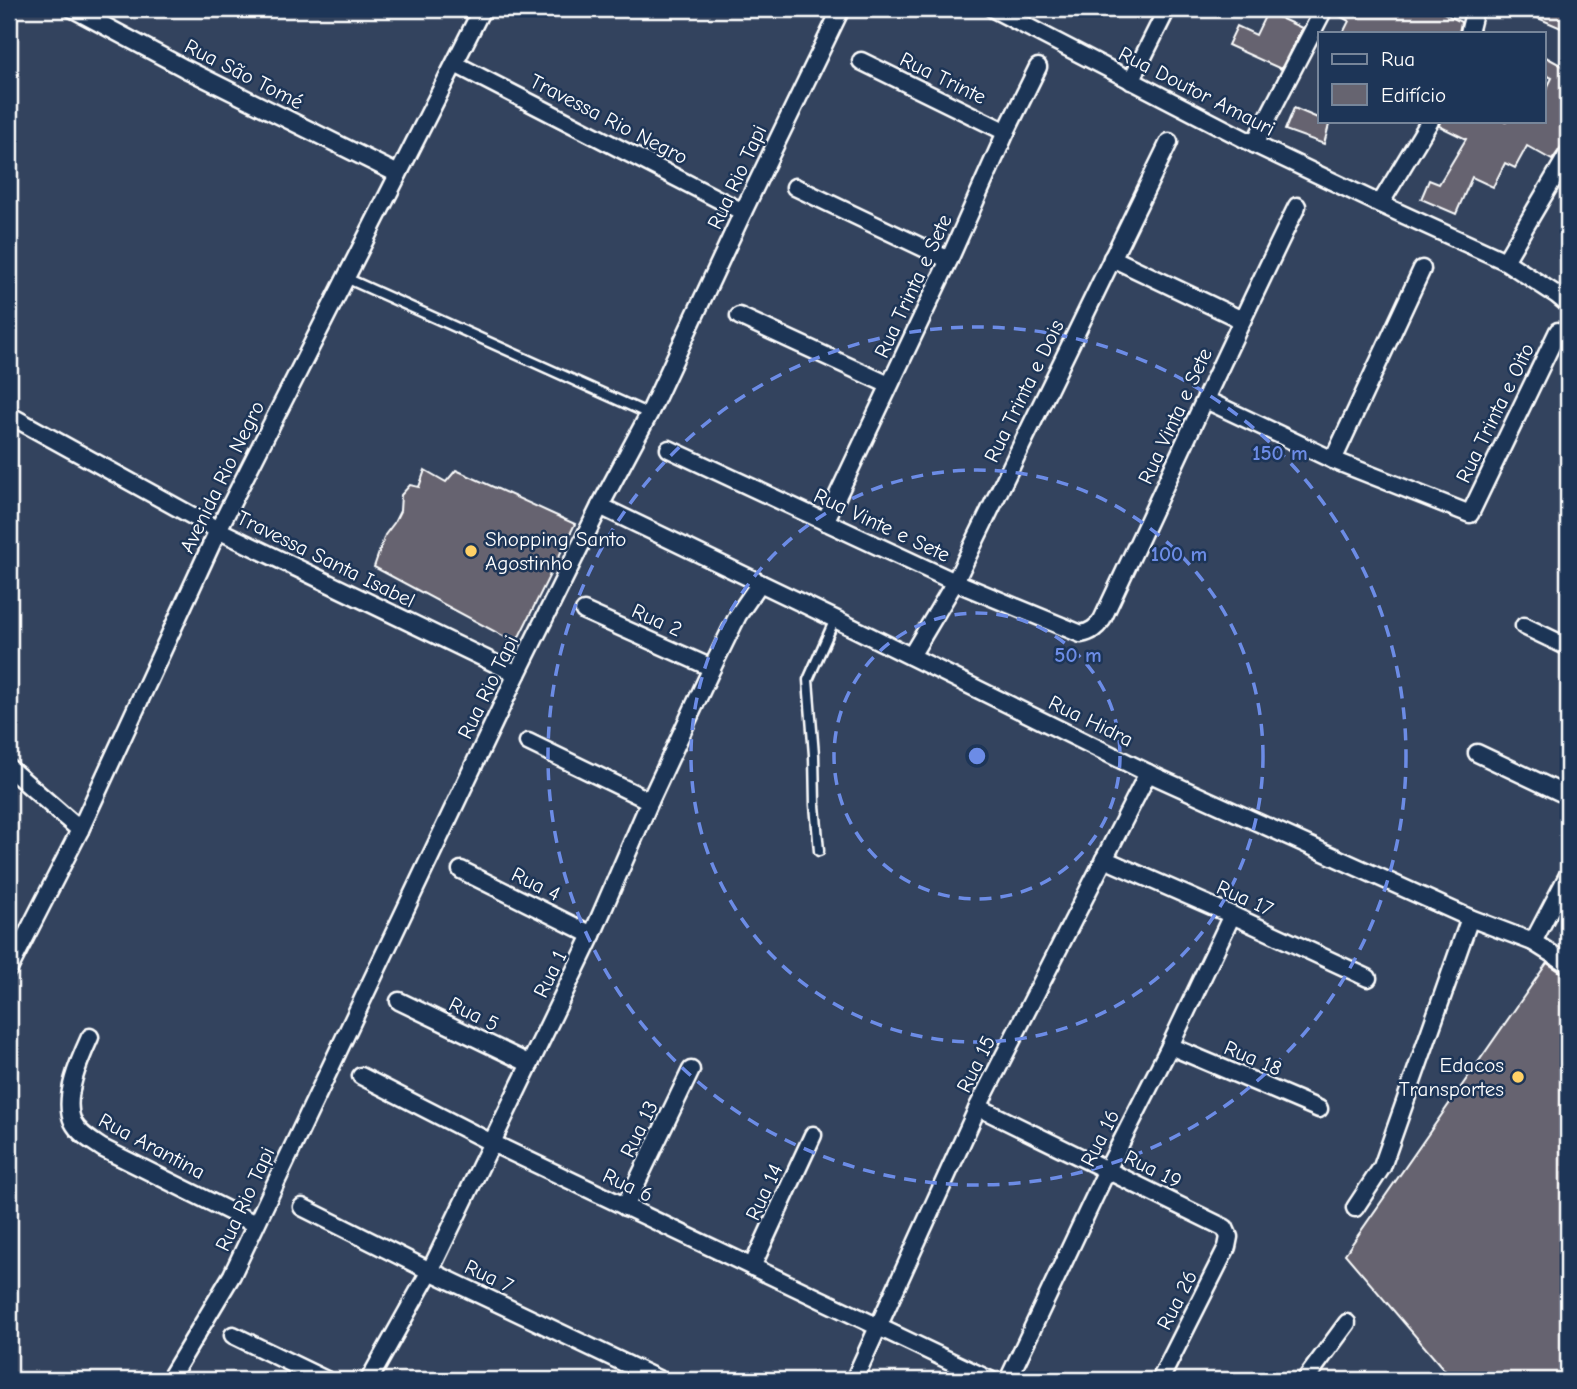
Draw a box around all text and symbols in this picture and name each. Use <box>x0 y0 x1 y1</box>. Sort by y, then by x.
legend <box>1318 32 1546 122</box>
street label: Rua São Tomé <box>181 34 307 114</box>
street label: Rua Doutor Amauri <box>1115 41 1279 141</box>
street label: Rua Trinte <box>896 47 990 109</box>
text: Rua <box>1381 47 1415 71</box>
street label: Travessa Rio Negro <box>526 69 692 169</box>
text: Edifício <box>1381 83 1446 107</box>
street label: Rua Rio Tapi <box>702 121 772 233</box>
street label: Rua Trinta e Sete <box>869 210 957 362</box>
street label: Rua Trinta e Dois <box>979 316 1069 466</box>
street label: Rua Trinta e Oito <box>1451 339 1539 487</box>
street label: Rua Vinta e Sete <box>1133 344 1217 488</box>
street label: Avenida Rio Negro <box>175 397 269 557</box>
text: 150 m <box>1252 441 1308 465</box>
street label: Rua Vinte e Sete <box>810 483 954 567</box>
street label: Travessa Santa Isabel <box>233 505 419 613</box>
place label: Shopping Santo Agostinho <box>485 527 626 575</box>
text: 100 m <box>1151 542 1207 566</box>
marker: Shopping Santo Agostinho <box>463 543 479 559</box>
street label: Rua 2 <box>628 598 686 642</box>
street label: Rua Rio Tapi <box>453 631 523 743</box>
text: 50 m <box>1054 643 1102 667</box>
street label: Rua Hidra <box>1045 690 1137 752</box>
centre of rings <box>965 744 989 768</box>
street label: Rua 4 <box>508 862 564 906</box>
street label: Rua 17 <box>1213 875 1277 921</box>
street label: Rua 1 <box>528 947 572 1001</box>
street label: Rua 5 <box>445 992 503 1036</box>
street label: Rua 15 <box>952 1031 1000 1097</box>
street label: Rua 18 <box>1221 1035 1285 1081</box>
place label: Edacos Transportes <box>1399 1053 1504 1101</box>
marker: Edacos Transportes <box>1510 1069 1526 1085</box>
street label: Rua 13 <box>615 1097 663 1161</box>
street label: Rua 16 <box>1076 1105 1124 1171</box>
street label: Rua Arantina <box>95 1108 209 1184</box>
street label: Rua Rio Tapi <box>210 1143 280 1255</box>
street label: Rua 19 <box>1121 1145 1185 1193</box>
street label: Rua 14 <box>741 1160 787 1224</box>
street label: Rua 6 <box>599 1163 657 1207</box>
street label: Rua 7 <box>461 1254 517 1298</box>
street label: Rua 26 <box>1152 1266 1202 1334</box>

